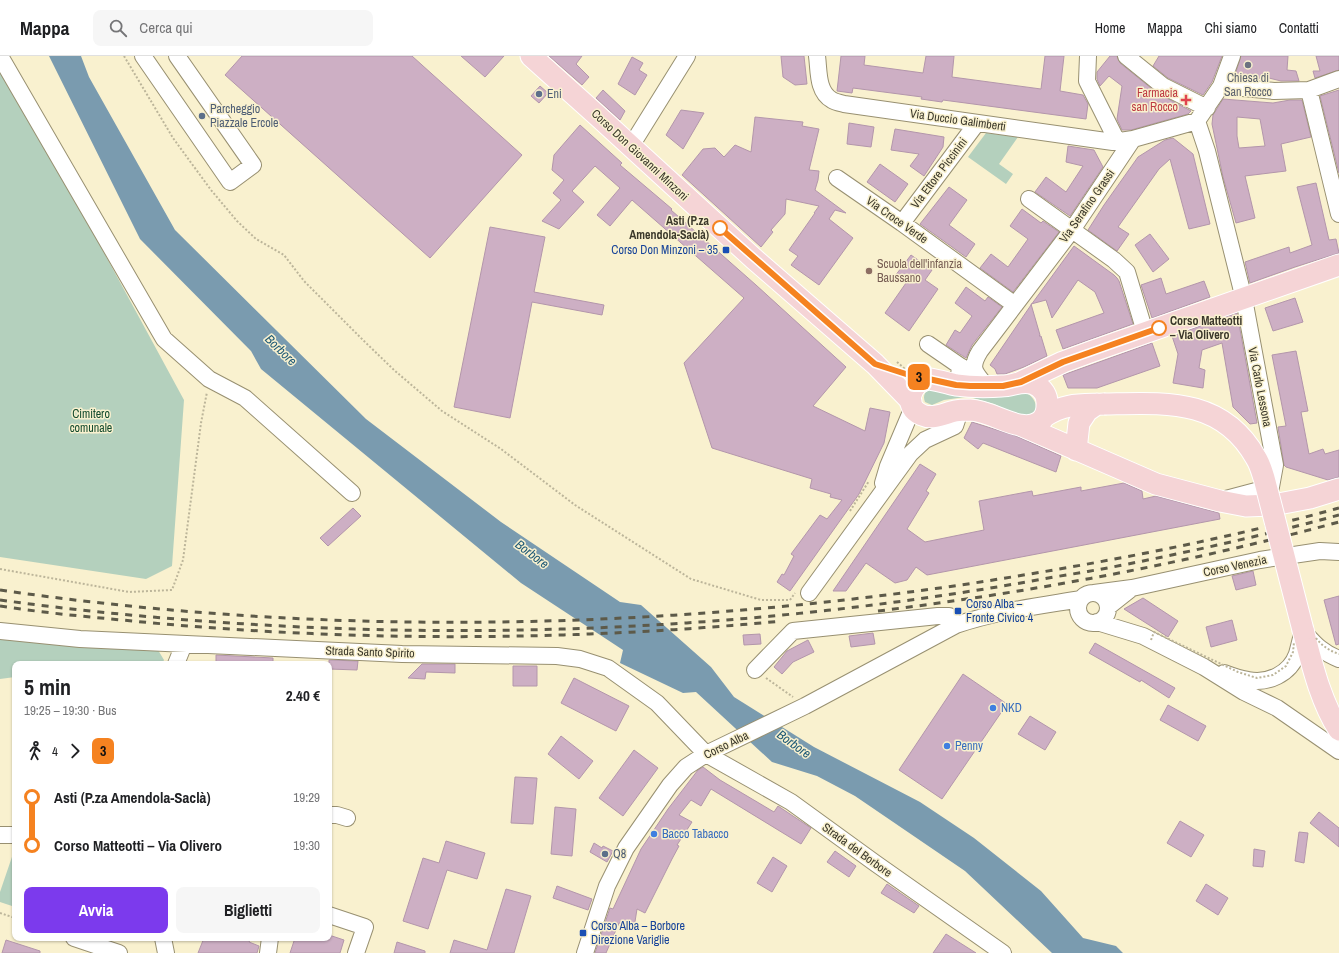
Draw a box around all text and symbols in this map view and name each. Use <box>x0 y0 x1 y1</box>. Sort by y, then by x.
search box <box>93 10 373 46</box>
text: Mappa <box>20 15 69 41</box>
icon: search <box>107 17 129 39</box>
text: Cerca qui <box>139 17 193 38</box>
text: Home <box>1095 19 1125 37</box>
text: Mappa <box>1147 19 1182 37</box>
text: Chi siamo <box>1204 19 1257 37</box>
text: Contatti <box>1279 19 1319 37</box>
marker: Chiesa di San Rocco <box>1243 60 1253 70</box>
place label: Chiesa di San Rocco <box>1224 70 1272 100</box>
place label: Farmacia san Rocco <box>1132 85 1179 115</box>
place label: Eni <box>547 86 562 102</box>
marker: Eni <box>534 89 544 99</box>
marker: Farmacia san Rocco <box>1181 95 1191 105</box>
place label: Parcheggio Piazzale Ercole <box>210 101 278 131</box>
street label: Via Duccio Galimberti <box>909 105 1007 135</box>
street label: Corso Don Giovanni Minzoni <box>588 106 692 204</box>
marker: Parcheggio Piazzale Ercole <box>197 111 207 121</box>
street label: Via Ettore Piccinini <box>907 134 971 212</box>
street label: Via Serafino Grassi <box>1056 166 1118 246</box>
street label: Via Croce Verde <box>863 193 931 247</box>
place label: Asti (P.za Amendola-Saclà) <box>629 213 710 243</box>
marker: Asti (P.za Amendola-Saclà) <box>712 220 728 236</box>
place label: Corso Don Minzoni – 35 <box>611 242 719 258</box>
marker: Corso Don Minzoni – 35 <box>721 245 731 255</box>
place label: Scuola dell'infanzia Baussano <box>877 256 963 286</box>
marker: Scuola dell'infanzia Baussano <box>864 266 874 276</box>
place label: Corso Matteotti – Via Olivero <box>1170 313 1242 343</box>
marker: Corso Matteotti – Via Olivero <box>1151 320 1167 336</box>
water label: Borbore <box>261 331 301 369</box>
street label: Via Carlo Lessona <box>1244 346 1276 429</box>
line badge: 3 <box>906 364 932 390</box>
text: 3 <box>916 368 922 386</box>
park label: Cimitero comunale <box>70 406 112 436</box>
water label: Borbore <box>512 536 552 572</box>
street label: Corso Venezia <box>1202 551 1269 581</box>
place label: Corso Alba – Fronte Civico 4 <box>966 596 1034 626</box>
marker: Corso Alba – Fronte Civico 4 <box>953 606 963 616</box>
street label: Strada Santo Spirito <box>325 642 415 662</box>
text: 5 min <box>24 672 71 702</box>
text: 2.40 € <box>286 685 320 706</box>
place label: NKD <box>1001 700 1022 716</box>
text: 19:25 – 19:30 · Bus <box>24 702 116 719</box>
marker: NKD <box>988 703 998 713</box>
water label: Borbore <box>774 726 814 762</box>
street label: Corso Alba <box>701 727 752 763</box>
place label: Penny <box>955 738 983 754</box>
icon: walk <box>24 740 46 762</box>
icon: forward <box>64 740 86 762</box>
marker: Penny <box>942 741 952 751</box>
text: 3 <box>100 742 106 760</box>
text: 4 <box>52 743 58 760</box>
text: Asti (P.za Amendola-Saclà) <box>54 787 211 808</box>
text: 19:29 <box>293 789 320 806</box>
street label: Strada del Borbore <box>819 819 895 881</box>
place label: Bacco Tabacco <box>662 826 729 842</box>
marker: Bacco Tabacco <box>649 829 659 839</box>
text: Corso Matteotti – Via Olivero <box>54 835 222 856</box>
text: 19:30 <box>293 837 320 854</box>
place label: Q8 <box>613 846 626 862</box>
marker: Q8 <box>600 849 610 859</box>
button: Avvia <box>24 887 168 933</box>
button: Biglietti <box>176 887 320 933</box>
place label: Corso Alba – Borbore Direzione Variglie <box>591 918 685 948</box>
marker: Corso Alba – Borbore Direzione Variglie <box>578 928 588 938</box>

